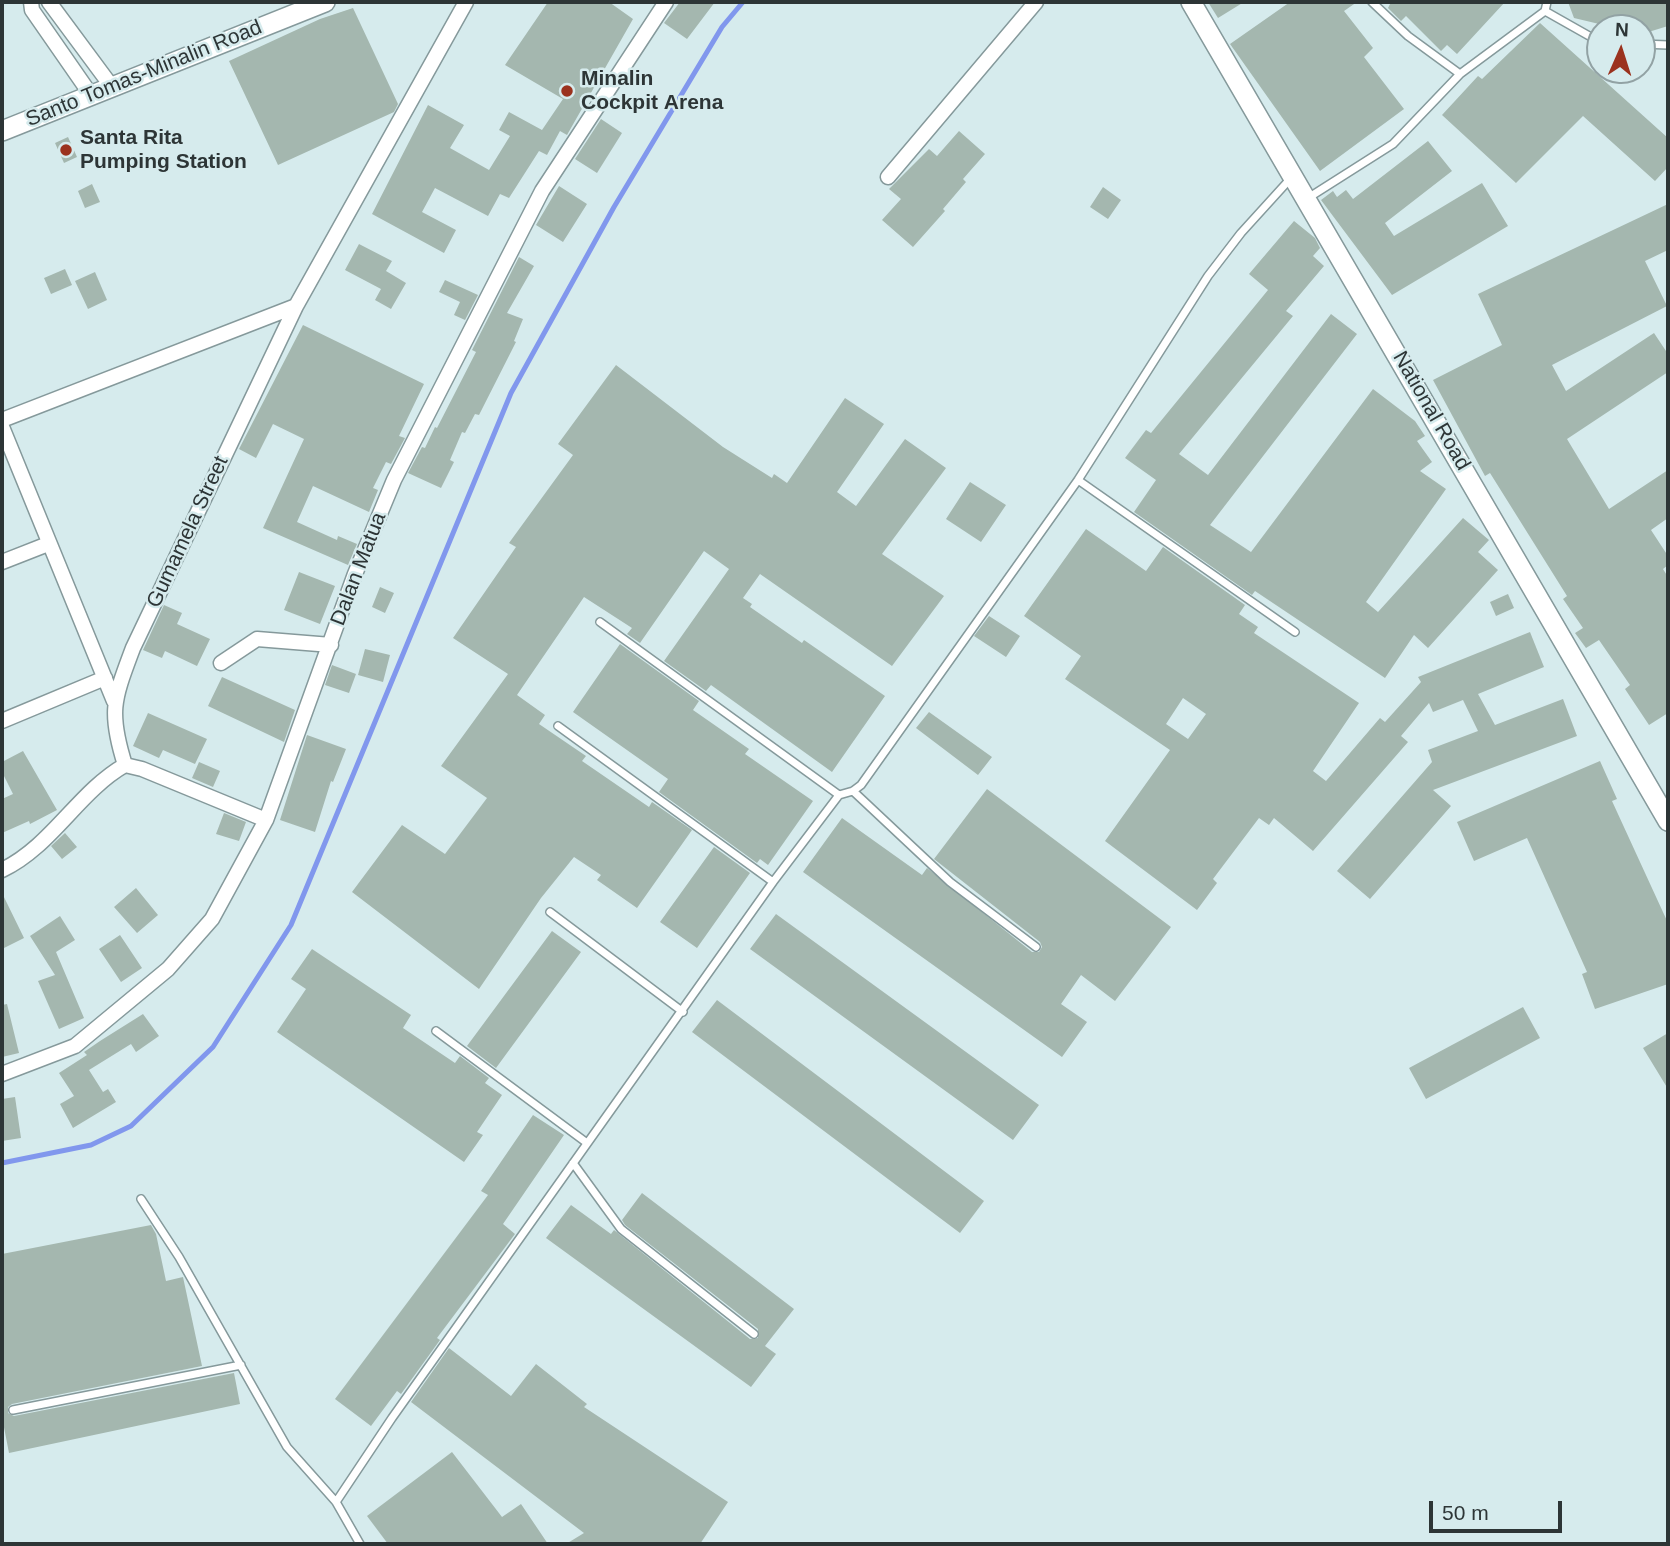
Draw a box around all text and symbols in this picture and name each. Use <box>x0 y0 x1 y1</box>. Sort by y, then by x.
north arrow <box>1586 14 1656 84</box>
street label: Santo Tomas-Minalin Road <box>22 15 266 133</box>
text: N <box>1615 19 1629 40</box>
place label: Minalin Cockpit Arena <box>581 66 723 116</box>
marker: Minalin Cockpit Arena <box>559 83 575 99</box>
place label: Santa Rita Pumping Station <box>80 125 247 175</box>
marker: Santa Rita Pumping Station <box>58 142 74 158</box>
street label: National Road <box>1387 347 1475 475</box>
street label: Gumamela Street <box>142 452 234 612</box>
street label: Dalan Matua <box>326 509 392 629</box>
scale bar <box>1432 1486 1565 1530</box>
text: 50 m <box>1442 1501 1489 1524</box>

